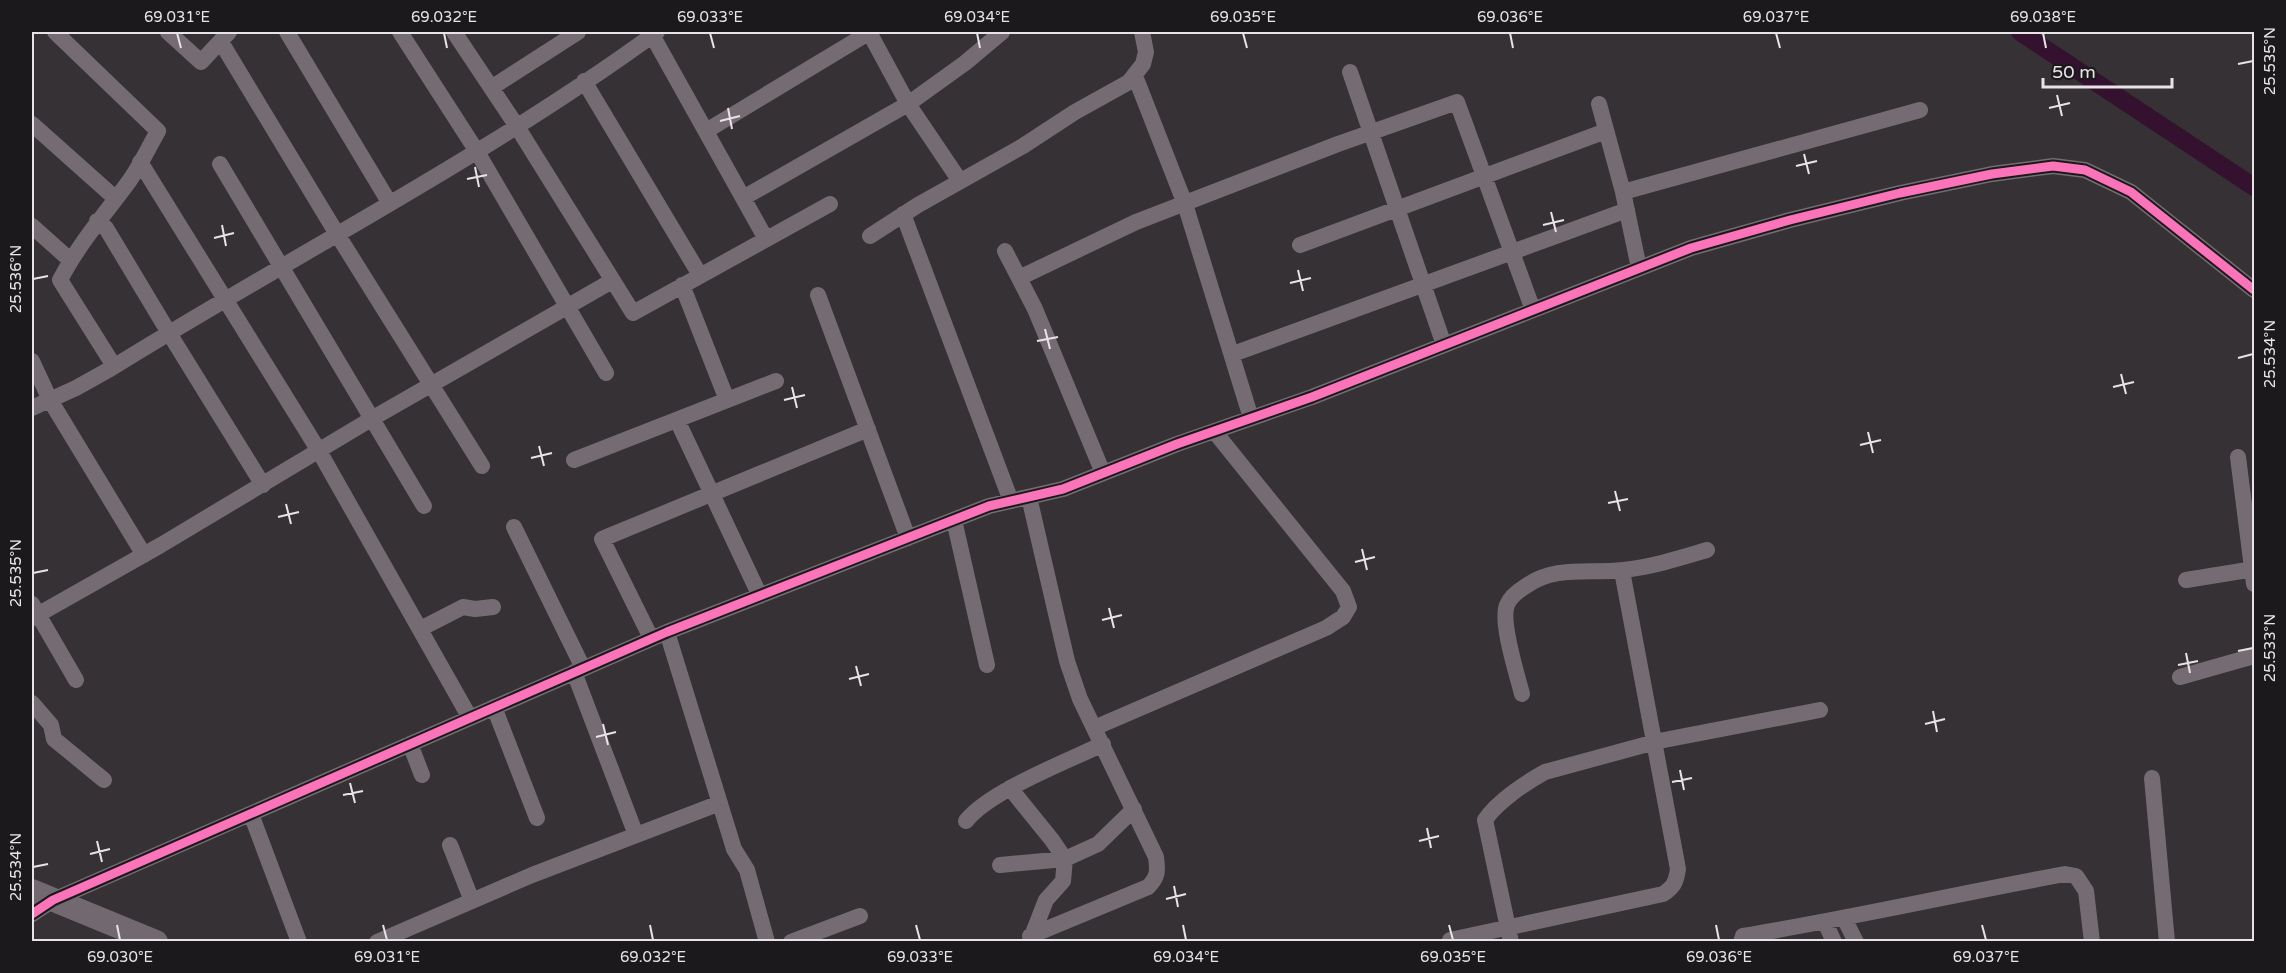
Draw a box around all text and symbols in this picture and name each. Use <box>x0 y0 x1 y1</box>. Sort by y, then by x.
text: 69.031°E <box>144 8 210 26</box>
text: 69.032°E <box>411 8 477 26</box>
text: 69.033°E <box>677 8 743 26</box>
text: 69.034°E <box>944 8 1010 26</box>
text: 69.035°E <box>1210 8 1276 26</box>
text: 69.036°E <box>1477 8 1543 26</box>
text: 69.037°E <box>1743 8 1809 26</box>
text: 69.038°E <box>2010 8 2076 26</box>
text: 25.535°N <box>2261 27 2279 95</box>
scale bar <box>2043 51 2172 89</box>
text: 50 m <box>2052 61 2096 83</box>
text: 25.536°N <box>7 245 25 313</box>
text: 25.534°N <box>2261 320 2279 388</box>
text: 25.535°N <box>7 539 25 607</box>
text: 25.533°N <box>2261 614 2279 682</box>
text: 25.534°N <box>7 833 25 901</box>
text: 69.030°E <box>87 948 153 966</box>
text: 69.031°E <box>354 948 420 966</box>
text: 69.032°E <box>620 948 686 966</box>
text: 69.033°E <box>887 948 953 966</box>
text: 69.034°E <box>1153 948 1219 966</box>
text: 69.035°E <box>1420 948 1486 966</box>
text: 69.036°E <box>1686 948 1752 966</box>
text: 69.037°E <box>1953 948 2019 966</box>

